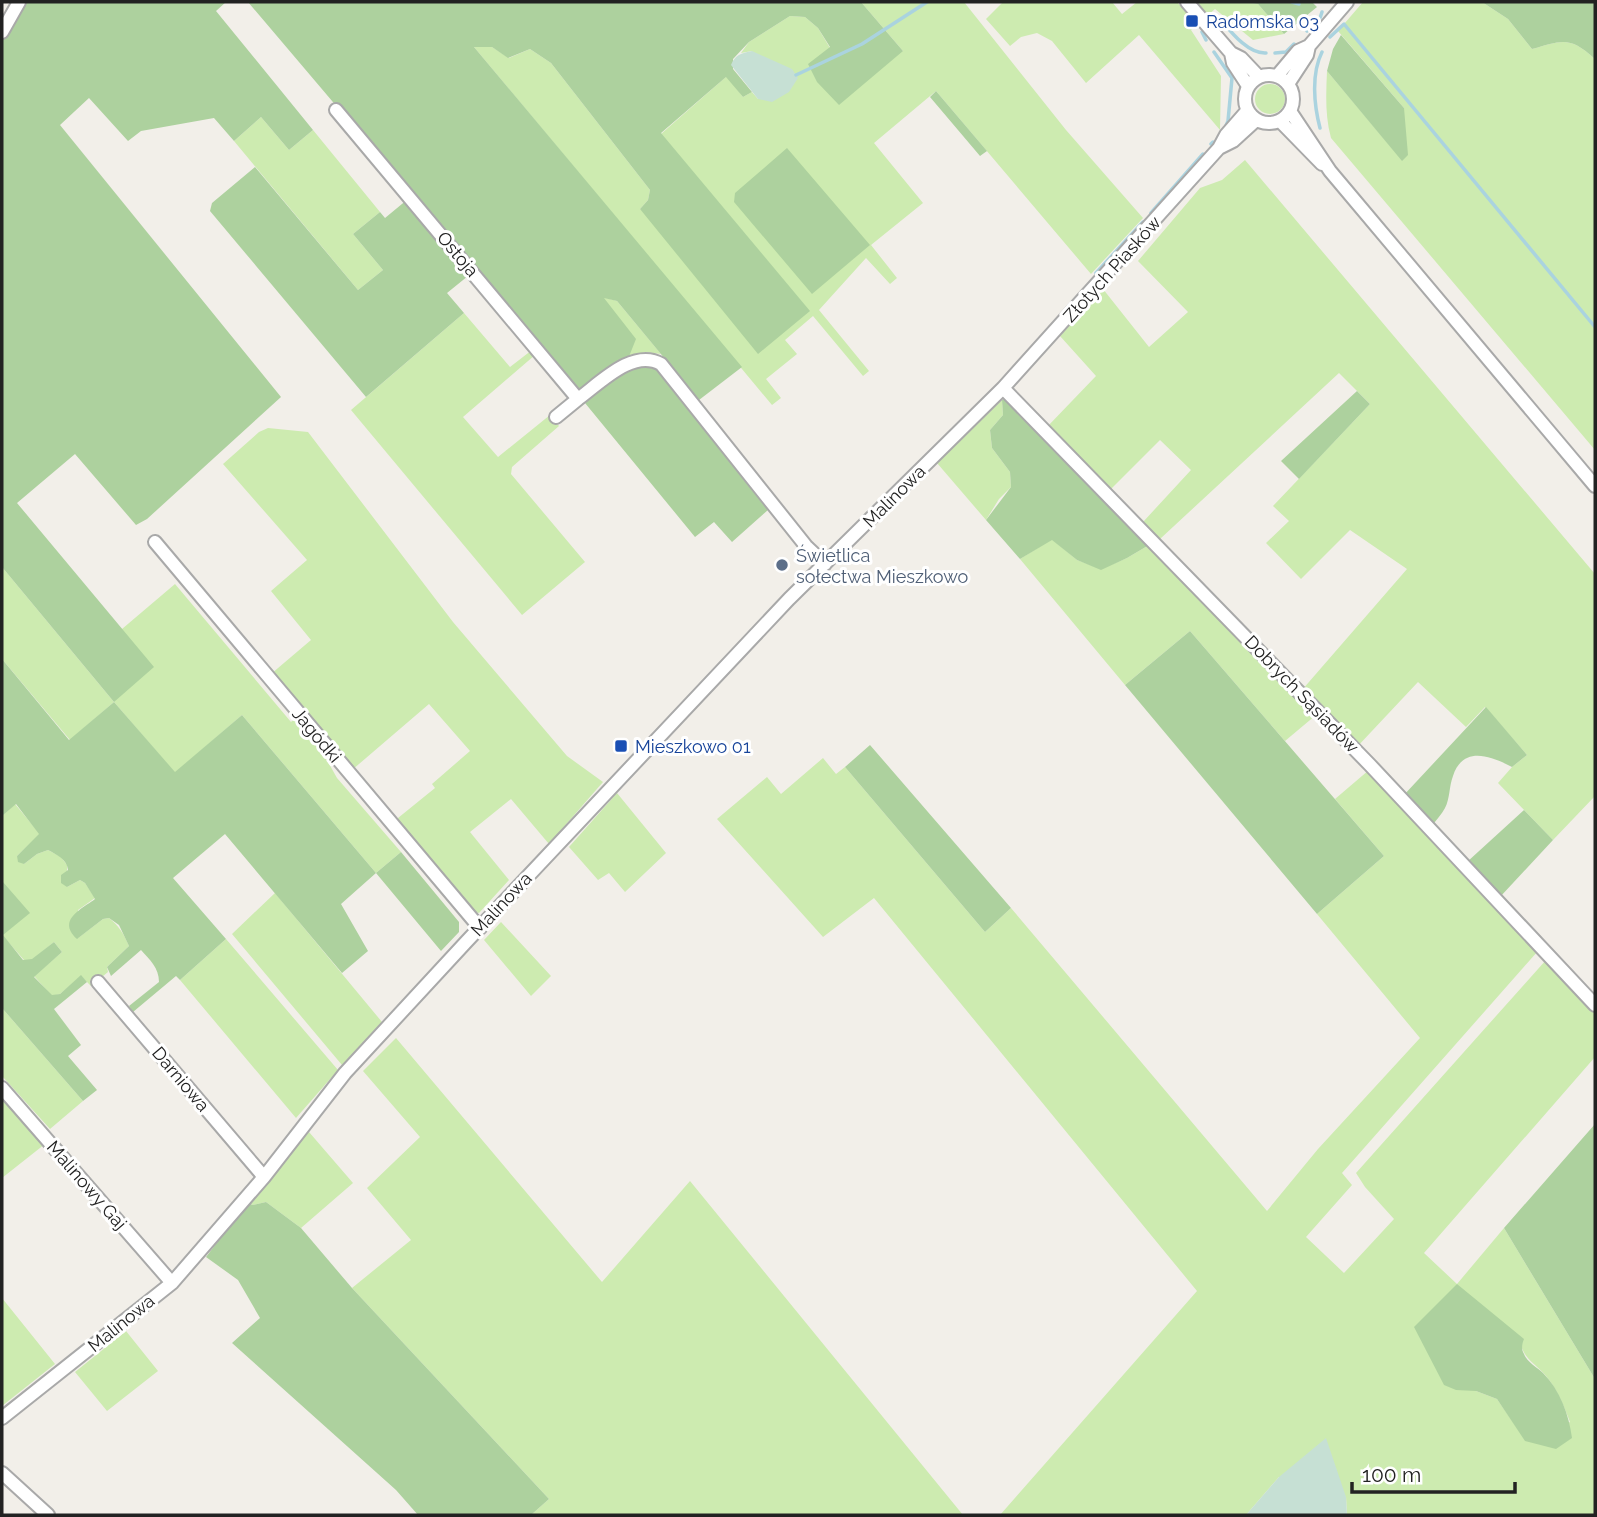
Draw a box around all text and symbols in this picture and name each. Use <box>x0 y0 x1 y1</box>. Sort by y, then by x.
place label: Radomska 03 <box>1206 11 1319 32</box>
marker: Radomska 03 <box>1184 13 1200 29</box>
street label: Złotych Piasków <box>1059 211 1165 326</box>
street label: Ostoja <box>433 227 483 281</box>
street label: Malinowa <box>858 460 930 532</box>
place label: Świetlica sołectwa Mieszkowo <box>796 544 969 587</box>
marker: Świetlica sołectwa Mieszkowo <box>774 557 790 573</box>
street label: Dobrych Sąsiadów <box>1241 631 1364 757</box>
street label: Jagódki <box>288 703 346 767</box>
place label: Mieszkowo 01 <box>635 736 751 757</box>
marker: Mieszkowo 01 <box>613 738 629 754</box>
street label: Malinowa <box>466 868 536 940</box>
street label: Darniowa <box>148 1042 214 1116</box>
street label: Malinowy Gaj <box>43 1136 131 1234</box>
street label: Malinowa <box>84 1290 158 1356</box>
scale bar <box>1352 1450 1515 1494</box>
text: 100 m <box>1362 1462 1421 1487</box>

